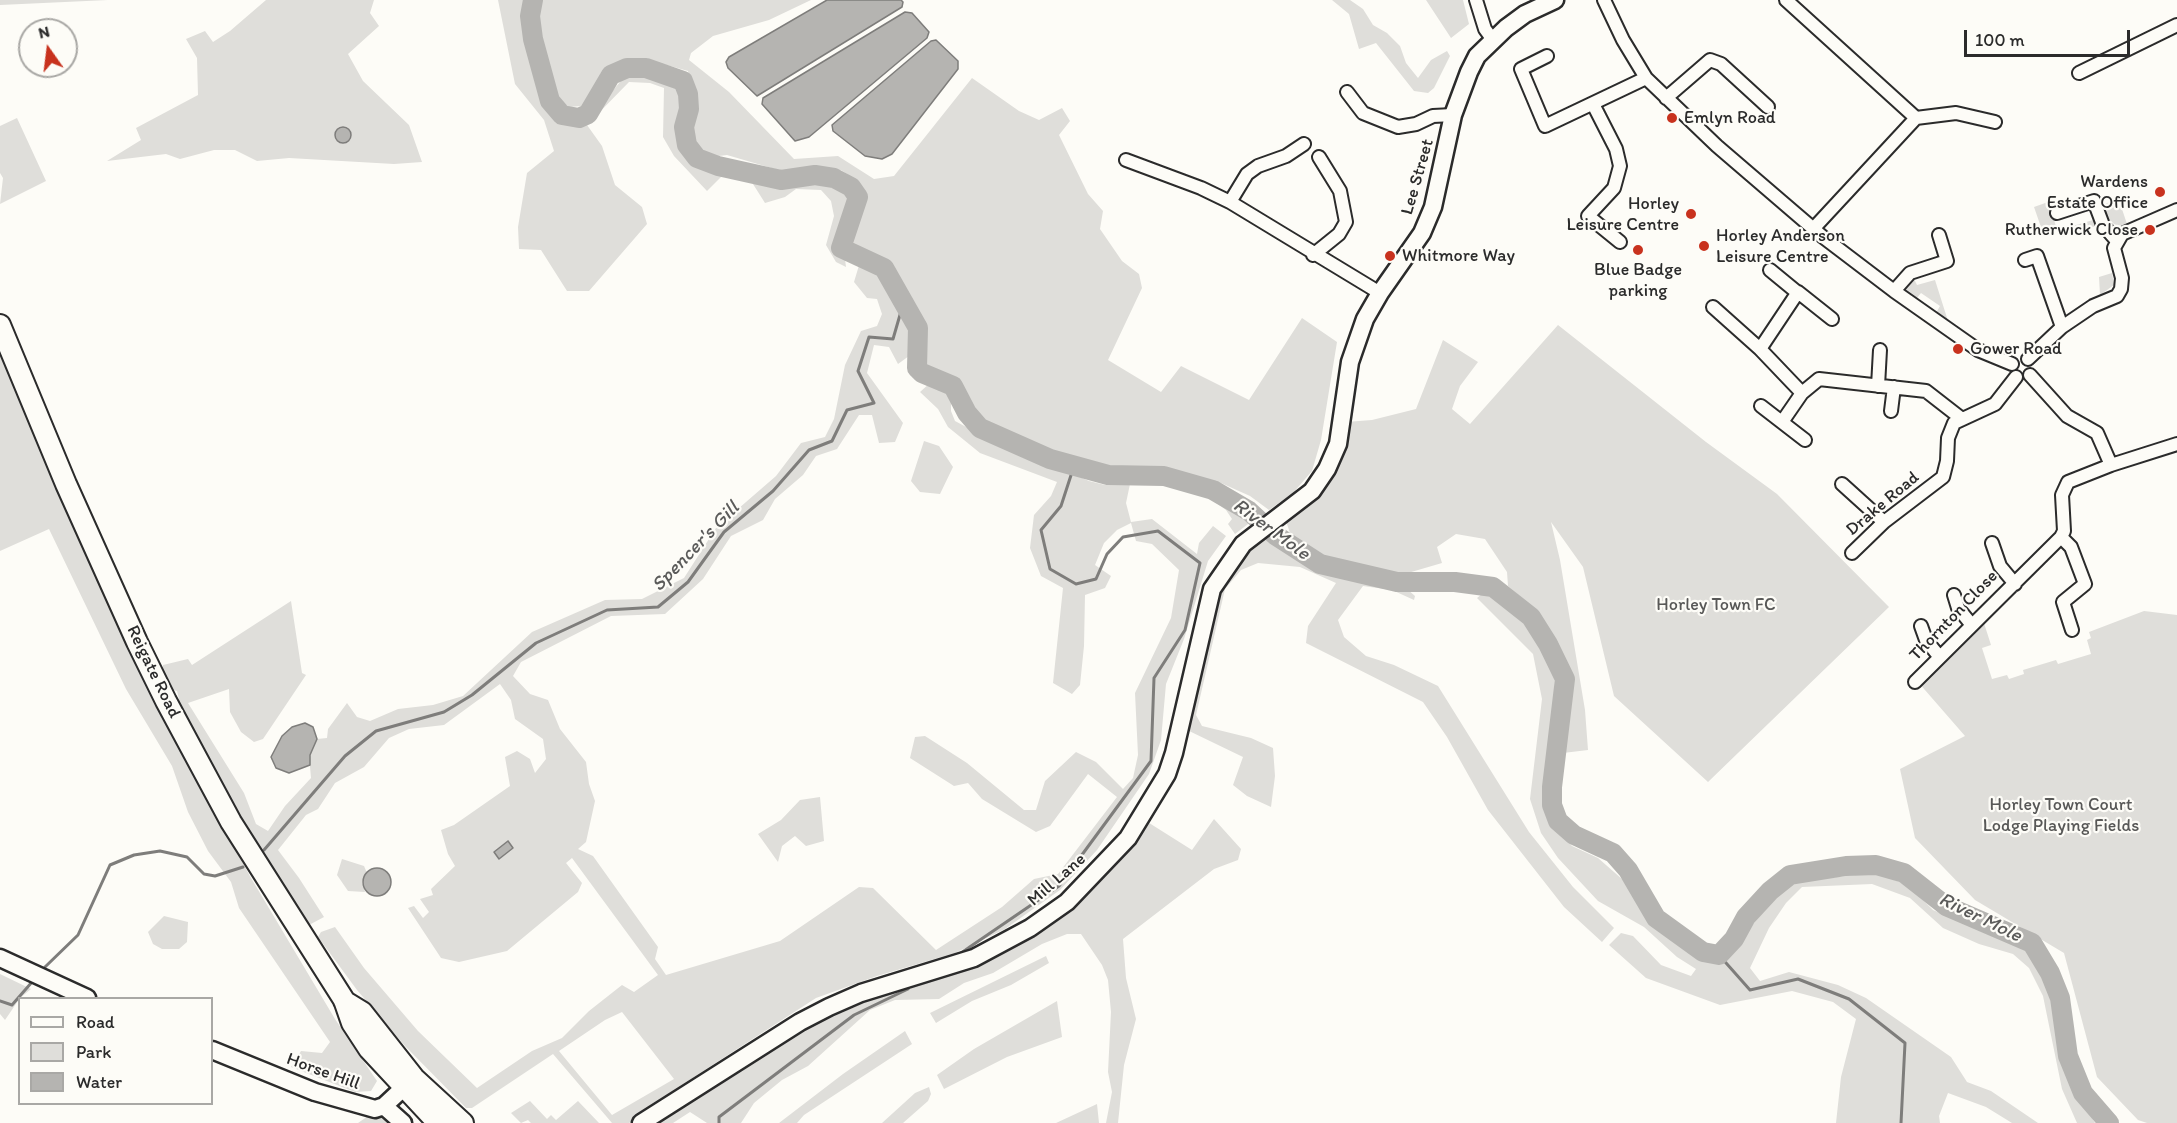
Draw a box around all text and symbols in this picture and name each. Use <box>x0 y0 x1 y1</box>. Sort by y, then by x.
north arrow <box>18 18 78 78</box>
scale bar <box>1967 18 2134 56</box>
text: N <box>36 21 52 43</box>
text: 100 m <box>1975 29 2025 51</box>
place label: Emlyn Road <box>1684 107 1776 129</box>
marker: Emlyn Road <box>1665 111 1679 125</box>
street label: Lee Street <box>1397 137 1439 217</box>
place label: Wardens Estate Office <box>2047 171 2148 213</box>
marker: Wardens Estate Office <box>2153 185 2167 199</box>
place label: Horley Leisure Centre <box>1567 193 1679 236</box>
marker: Horley Leisure Centre <box>1684 207 1698 221</box>
place label: Rutherwick Close <box>2005 219 2138 241</box>
marker: Rutherwick Close <box>2143 223 2157 237</box>
place label: Horley Anderson Leisure Centre <box>1716 225 1845 268</box>
marker: Horley Anderson Leisure Centre <box>1697 239 1711 253</box>
marker: Blue Badge parking <box>1631 243 1645 257</box>
place label: Whitmore Way <box>1402 245 1515 267</box>
marker: Whitmore Way <box>1383 249 1397 263</box>
place label: Blue Badge parking <box>1594 259 1682 302</box>
place label: Gower Road <box>1970 338 2062 360</box>
marker: Gower Road <box>1951 342 1965 356</box>
street label: Drake Road <box>1842 467 1924 541</box>
water label: River Mole <box>1228 494 1314 566</box>
water label: Spencer's Gill <box>647 497 745 597</box>
street label: Thornton Close <box>1905 566 2003 666</box>
park label: Horley Town FC <box>1656 594 1776 616</box>
street label: Reigate Road <box>121 622 185 722</box>
park label: Horley Town Court Lodge Playing Fields <box>1983 794 2139 836</box>
street label: Mill Lane <box>1023 849 1091 911</box>
water label: River Mole <box>1935 888 2025 948</box>
legend <box>18 997 213 1105</box>
text: Road <box>76 1011 115 1033</box>
text: Park <box>76 1041 111 1063</box>
street label: Horse Hill <box>283 1049 363 1095</box>
text: Water <box>76 1071 122 1093</box>

